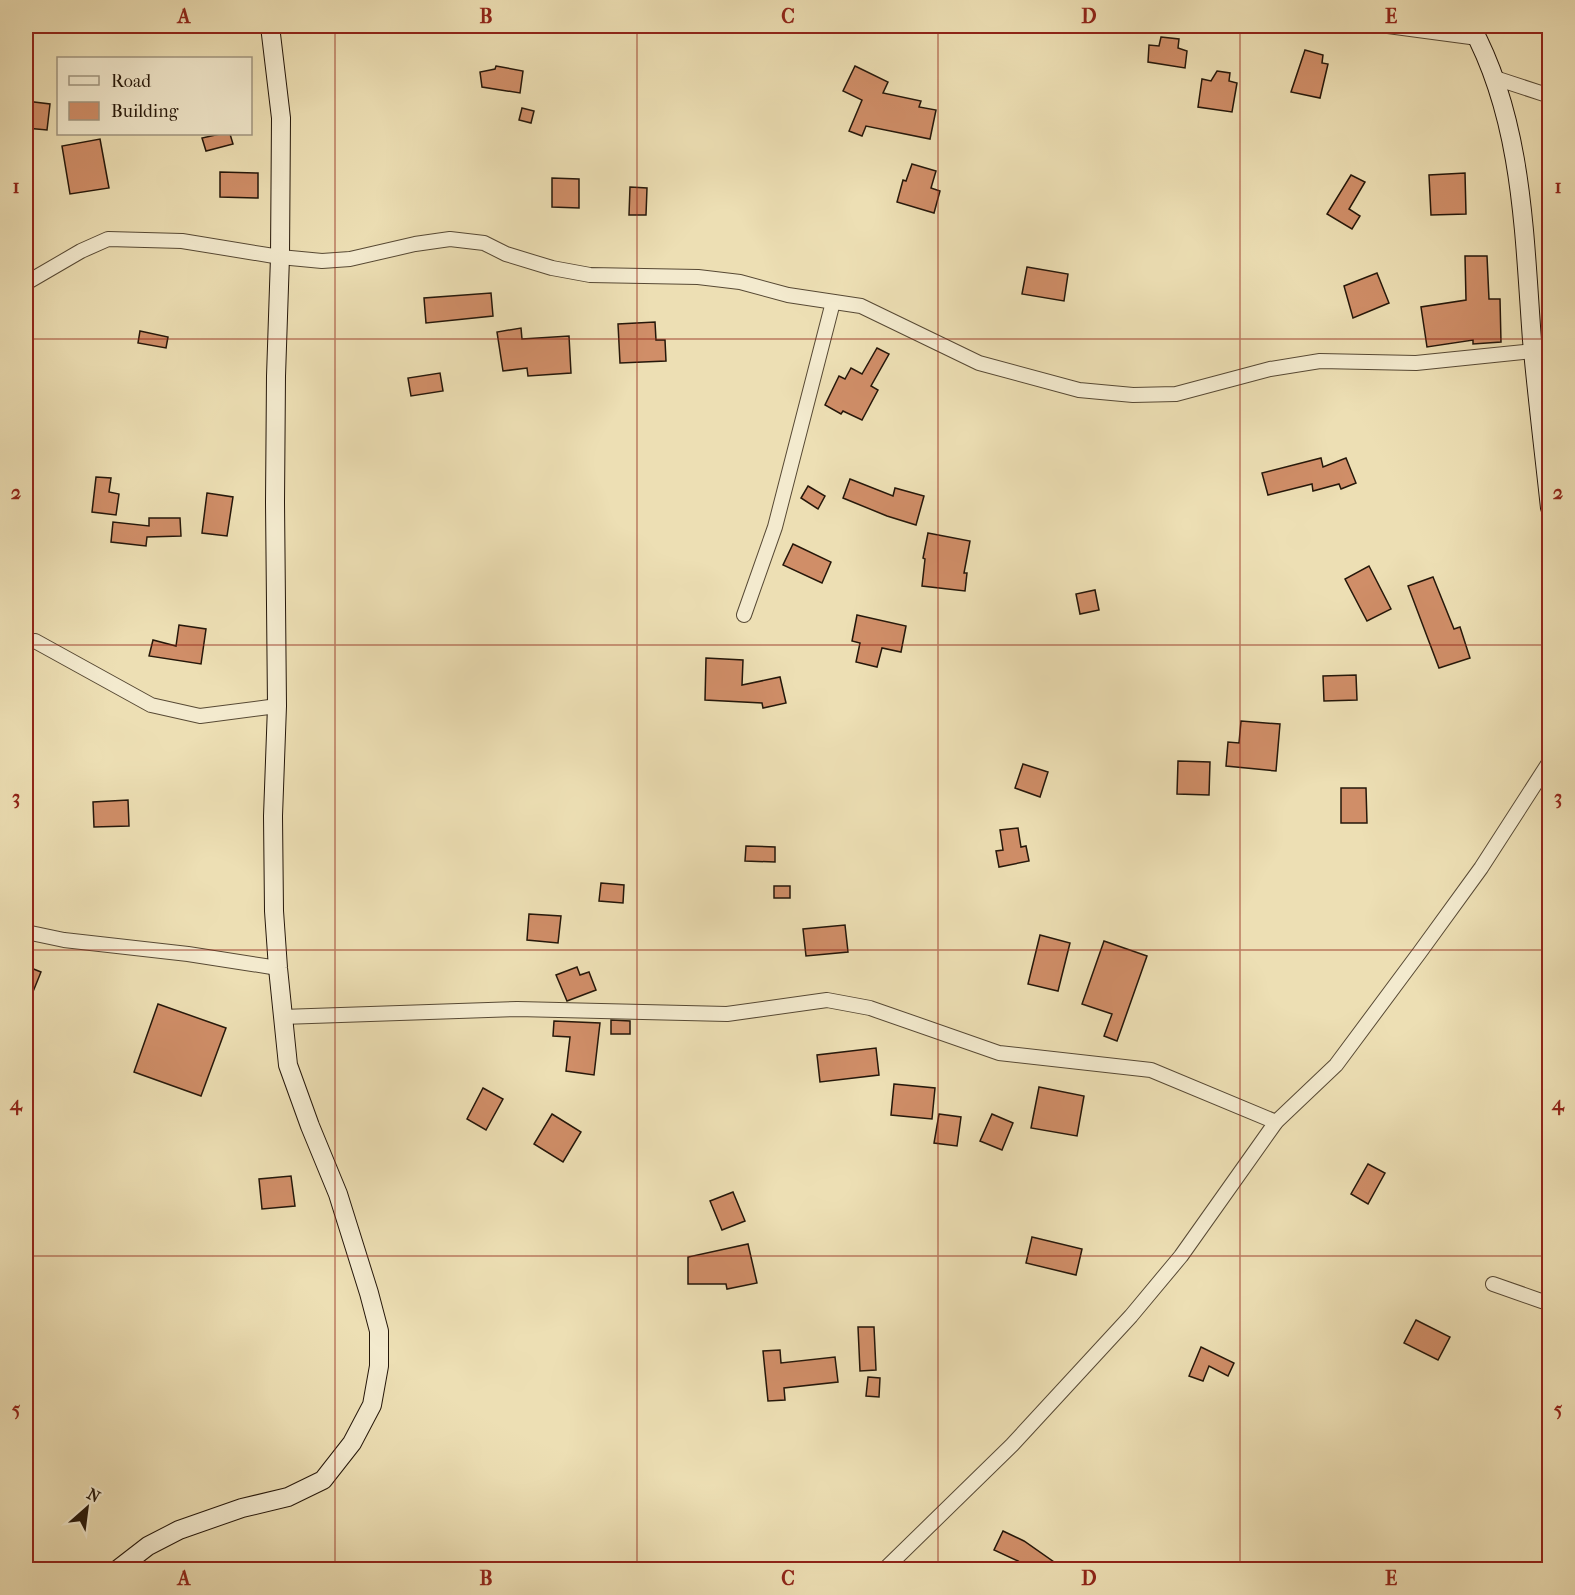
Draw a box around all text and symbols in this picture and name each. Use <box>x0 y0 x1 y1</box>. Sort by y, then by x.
text: A <box>176 5 192 28</box>
text: B <box>479 5 493 28</box>
text: C <box>781 5 795 28</box>
text: D <box>1081 5 1097 28</box>
text: E <box>1385 5 1397 28</box>
legend <box>57 57 252 135</box>
text: Road <box>111 71 151 92</box>
text: Building <box>111 101 179 122</box>
text: 1 <box>12 175 20 198</box>
text: 1 <box>1554 175 1562 198</box>
text: 2 <box>11 481 21 504</box>
text: 2 <box>1553 481 1563 504</box>
text: 3 <box>12 786 20 809</box>
text: 3 <box>1554 786 1562 809</box>
text: 4 <box>9 1092 23 1116</box>
text: 4 <box>1551 1092 1565 1116</box>
text: 5 <box>12 1398 21 1421</box>
text: 5 <box>1554 1398 1563 1421</box>
north arrow <box>57 1478 117 1538</box>
text: N <box>84 1484 104 1507</box>
text: A <box>176 1567 192 1590</box>
text: B <box>479 1567 493 1590</box>
text: C <box>781 1567 795 1590</box>
text: D <box>1081 1567 1097 1590</box>
text: E <box>1385 1567 1397 1590</box>

